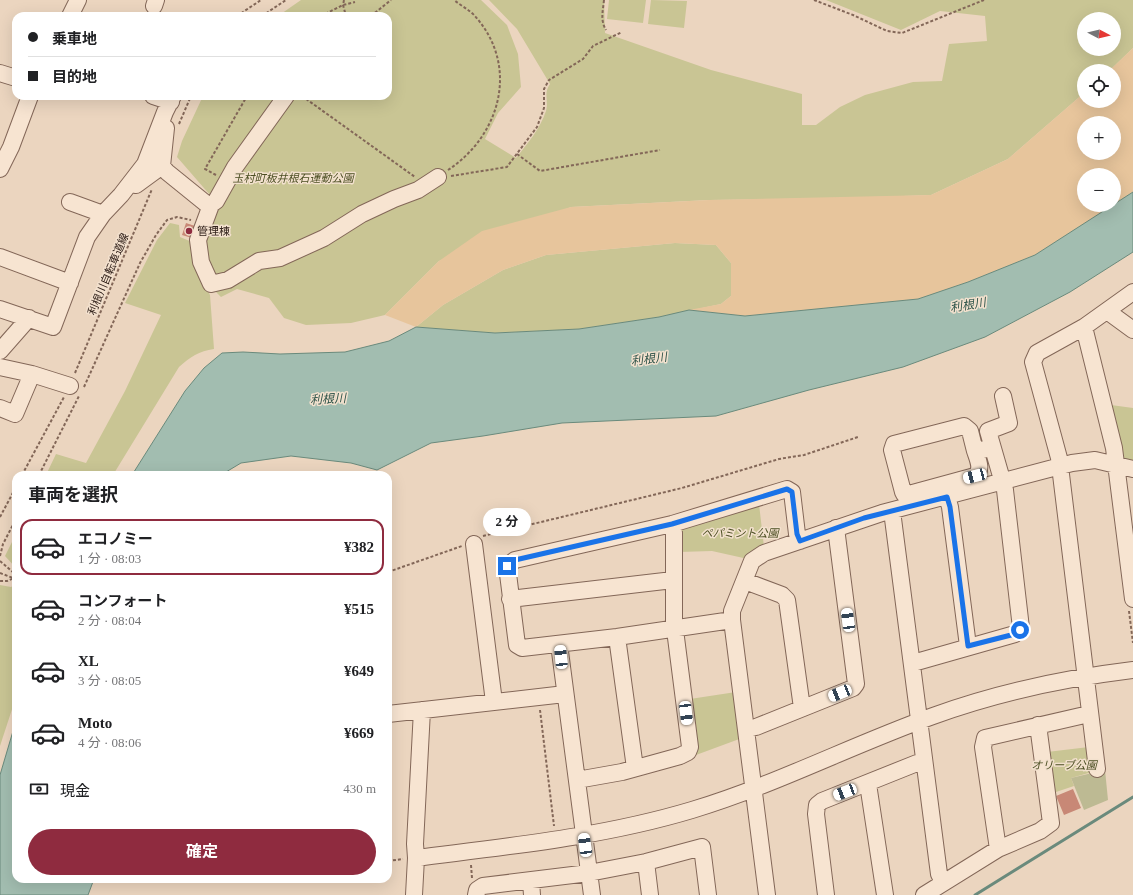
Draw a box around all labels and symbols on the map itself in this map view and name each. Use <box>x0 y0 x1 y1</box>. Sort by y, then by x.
north arrow <box>1077 12 1121 56</box>
park label: 玉村町板井根石運動公園 <box>233 172 355 184</box>
place label: 管理棟 <box>197 225 230 237</box>
marker: 管理棟 <box>184 226 194 236</box>
street label: 利根川自転車道線 <box>85 231 131 317</box>
water label: 利根川 <box>949 295 989 315</box>
water label: 利根川 <box>630 350 670 368</box>
water label: 利根川 <box>310 391 348 407</box>
car <box>962 467 988 485</box>
callout: 2 分 <box>483 508 531 536</box>
park label: ペパミント公園 <box>702 527 780 539</box>
route end <box>498 557 516 575</box>
car <box>840 607 856 633</box>
route start <box>1011 621 1029 639</box>
car <box>554 644 568 670</box>
car <box>827 683 853 703</box>
car <box>679 700 693 726</box>
park label: オリーブ公園 <box>1031 759 1099 771</box>
car <box>832 782 858 802</box>
car <box>577 832 593 858</box>

